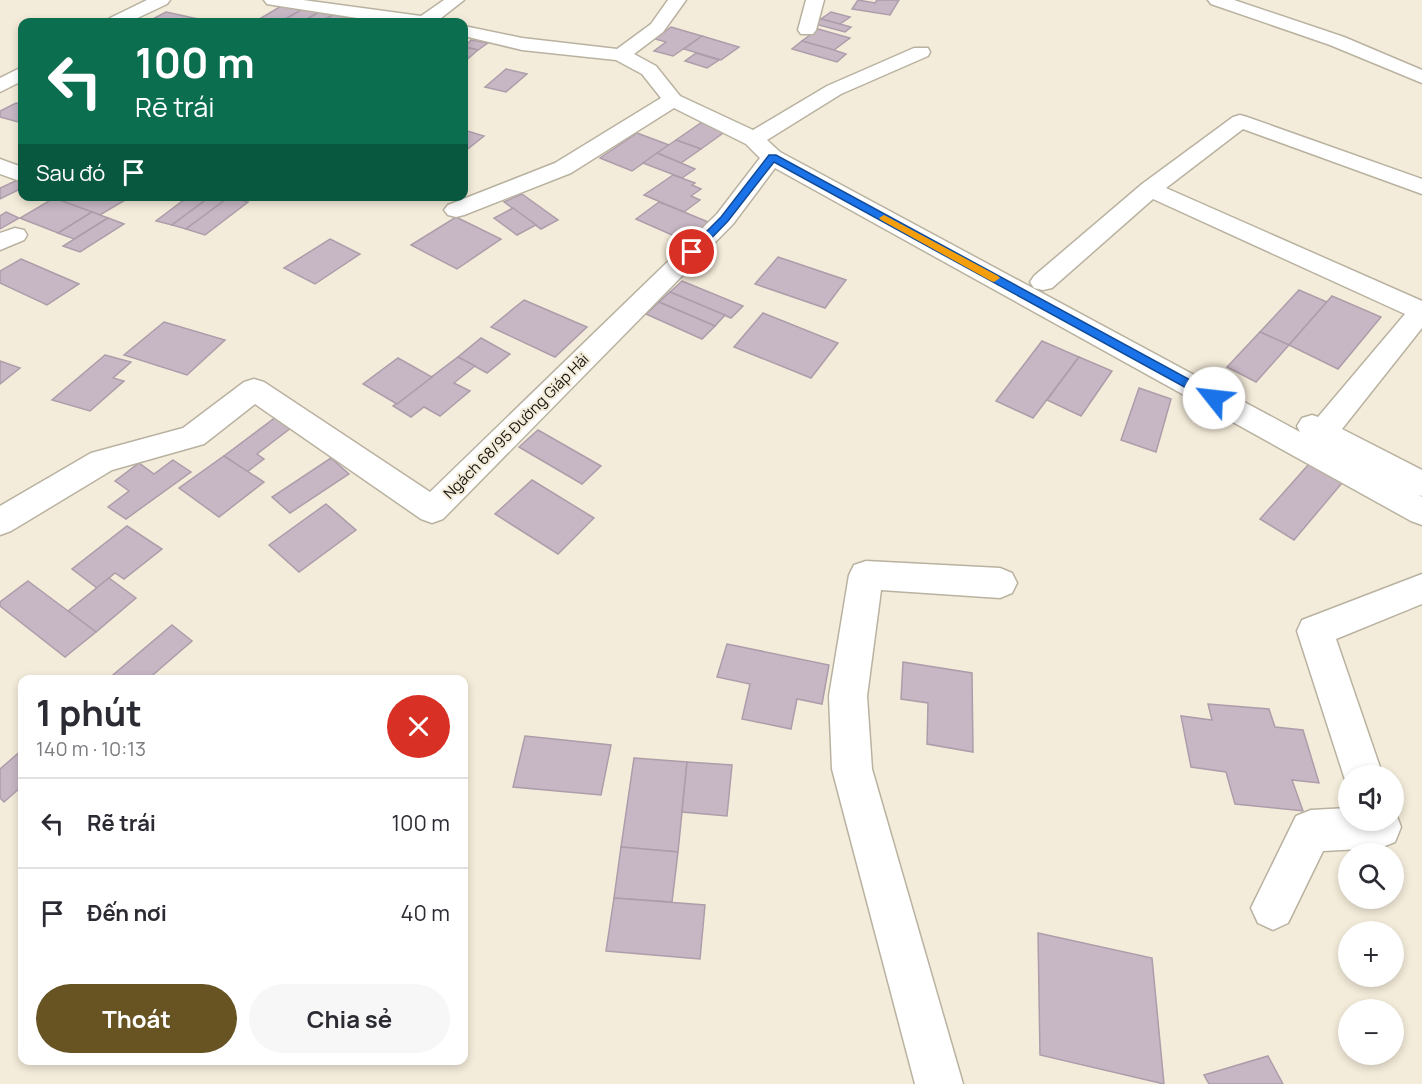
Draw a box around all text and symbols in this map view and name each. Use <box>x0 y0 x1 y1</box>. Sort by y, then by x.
text: 100 m <box>135 33 255 91</box>
icon: left <box>36 42 114 120</box>
text: Rẽ trái <box>135 88 215 125</box>
icon: arrive <box>117 156 150 189</box>
text: Sau đó <box>36 158 105 188</box>
pin <box>666 226 717 277</box>
icon: arrive <box>675 235 708 268</box>
street label: Ngách 68/95 Đường Giáp Hải <box>439 349 593 503</box>
position arrow <box>1182 366 1246 430</box>
text: 1 phút <box>36 688 142 737</box>
button: close <box>387 695 450 758</box>
text: 140 m · 10:13 <box>36 735 146 762</box>
map controls <box>1338 765 1404 1065</box>
button: sound <box>1338 765 1404 831</box>
icon: left <box>36 807 69 840</box>
text: Rẽ trái <box>87 808 156 838</box>
text: 100 m <box>392 808 450 838</box>
button: search <box>1338 843 1404 909</box>
icon: arrive <box>36 897 69 930</box>
text: Đến nơi <box>87 898 167 928</box>
text: 40 m <box>401 898 450 928</box>
button: + <box>1338 921 1404 987</box>
button: Thoát <box>36 984 237 1053</box>
button: Chia sẻ <box>249 984 450 1053</box>
button: − <box>1338 999 1404 1065</box>

